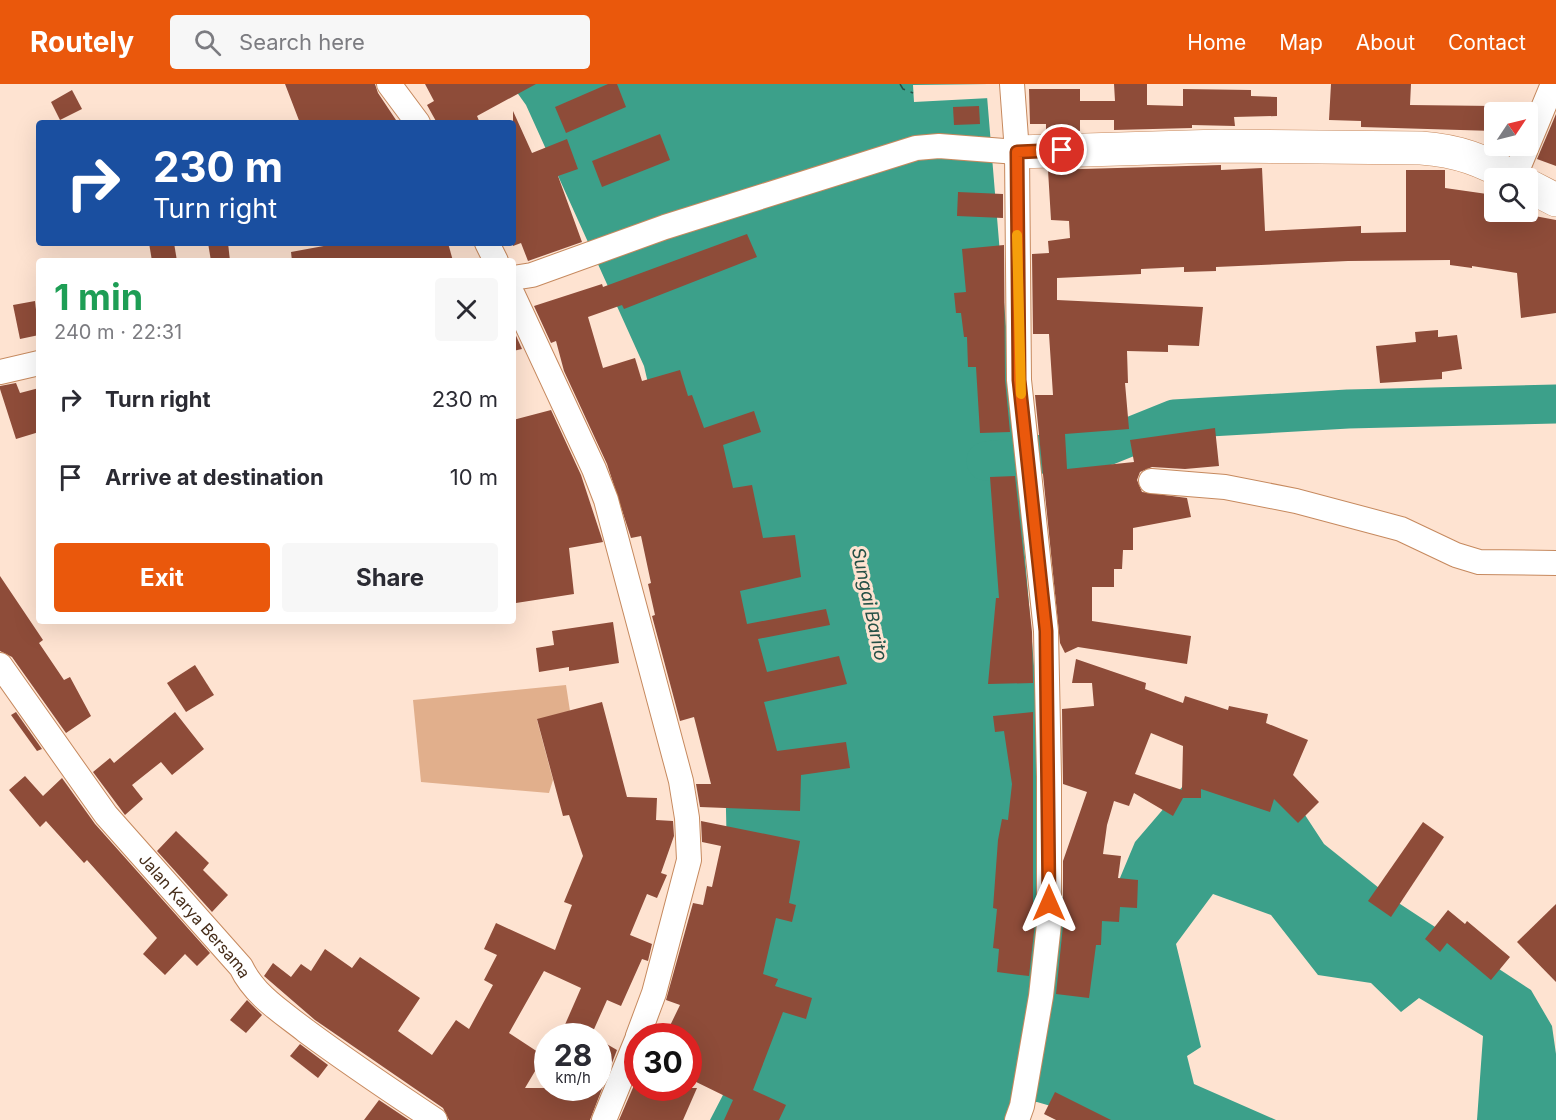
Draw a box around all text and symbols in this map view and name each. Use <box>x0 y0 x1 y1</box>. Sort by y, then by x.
search box <box>170 15 590 69</box>
text: Routely <box>30 25 134 59</box>
icon: search <box>191 26 224 59</box>
text: Search here <box>239 29 365 55</box>
text: Home <box>1187 30 1246 55</box>
text: Map <box>1279 30 1323 55</box>
text: About <box>1356 30 1415 55</box>
text: Contact <box>1448 30 1526 55</box>
north arrow <box>1484 102 1538 156</box>
map controls <box>1484 102 1538 222</box>
pin <box>1036 124 1087 175</box>
icon: arrive <box>1045 133 1078 166</box>
text: 230 m <box>153 141 283 192</box>
icon: right <box>54 144 132 222</box>
button: search <box>1484 168 1538 222</box>
text: Turn right <box>153 192 277 225</box>
text: 1 min <box>54 275 143 319</box>
button: close <box>435 278 498 341</box>
text: 240 m · 22:31 <box>54 320 182 344</box>
icon: right <box>54 383 87 416</box>
text: Turn right <box>105 386 211 412</box>
text: 230 m <box>432 386 498 412</box>
icon: arrive <box>54 461 87 494</box>
text: Arrive at destination <box>105 464 324 490</box>
text: 10 m <box>450 464 498 490</box>
button: Exit <box>54 543 270 612</box>
button: Share <box>282 543 498 612</box>
water label: Sungai Barito <box>848 546 892 662</box>
street label: Jalan Karya Bersama <box>135 849 255 982</box>
position arrow <box>1017 871 1081 935</box>
speed limit sign: 30 <box>624 1023 702 1101</box>
text: 28 <box>554 1037 592 1073</box>
text: km/h <box>555 1068 591 1087</box>

